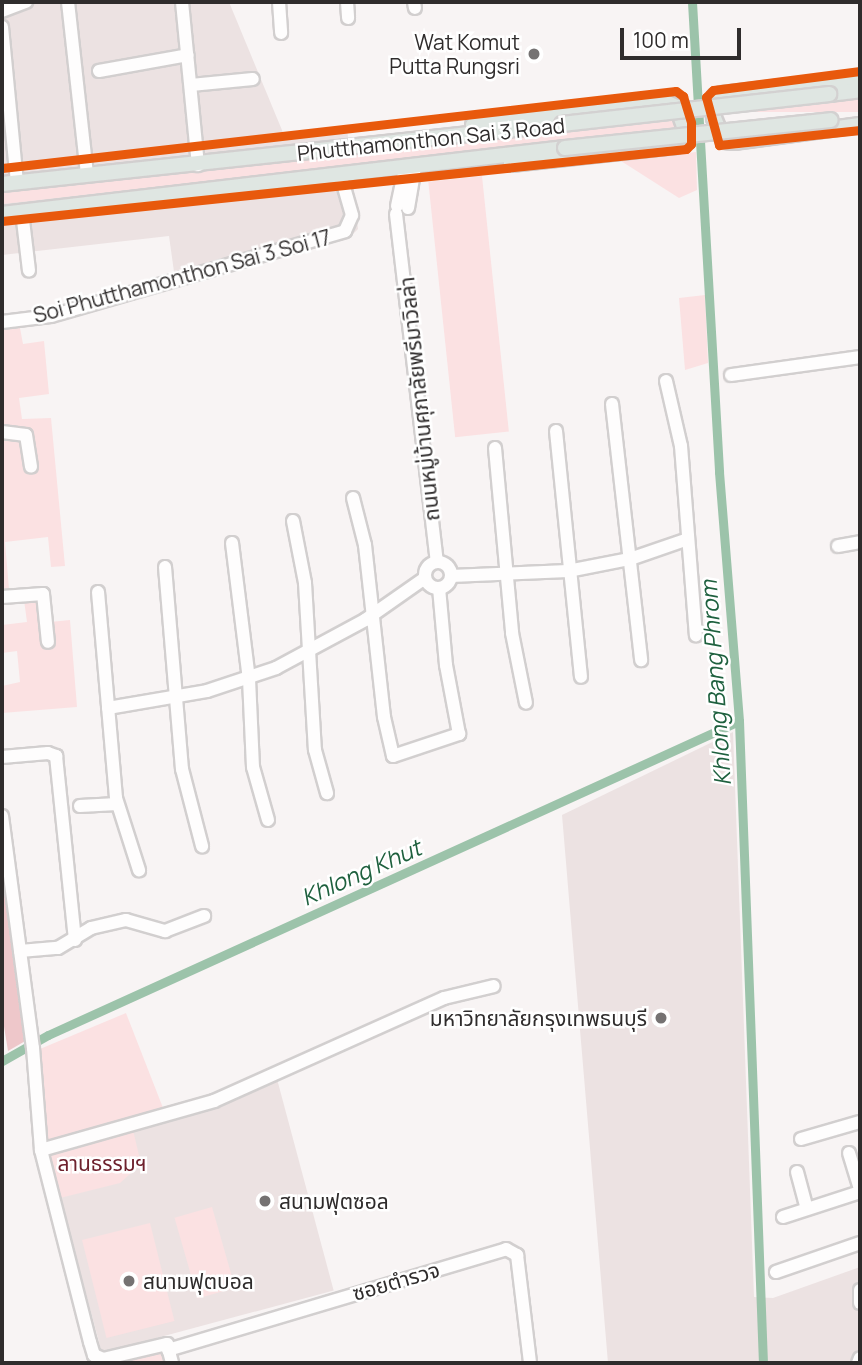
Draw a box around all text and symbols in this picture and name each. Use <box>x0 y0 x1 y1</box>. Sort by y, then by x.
scale bar <box>624 14 745 58</box>
text: 100 m <box>633 26 689 54</box>
place label: Wat Komut Putta Rungsri <box>389 29 520 79</box>
marker: Wat Komut Putta Rungsri <box>526 46 542 62</box>
street label: Phutthamonthon Sai 3 Road <box>296 112 566 166</box>
street label: Soi Phutthamonthon Sai 3 Soi 17 <box>30 224 334 328</box>
street label: ถนนหมู่บ้านศุภาลัยพรีมาวิลล่า <box>394 276 444 522</box>
water label: Khlong Bang Phrom <box>694 579 736 787</box>
water label: Khlong Khut <box>297 833 425 911</box>
place label: มหาวิทยาลัยกรุงเทพธนบุรี <box>430 1005 647 1031</box>
marker: มหาวิทยาลัยกรุงเทพธนบุรี <box>653 1010 669 1026</box>
park label: ลานธรรมฯ <box>57 1150 147 1176</box>
place label: สนามฟุตซอล <box>279 1188 389 1214</box>
marker: สนามฟุตซอล <box>257 1193 273 1209</box>
street label: ซอยตำรวจ <box>349 1257 443 1305</box>
place label: สนามฟุตบอล <box>143 1268 254 1294</box>
marker: สนามฟุตบอล <box>121 1273 137 1289</box>

